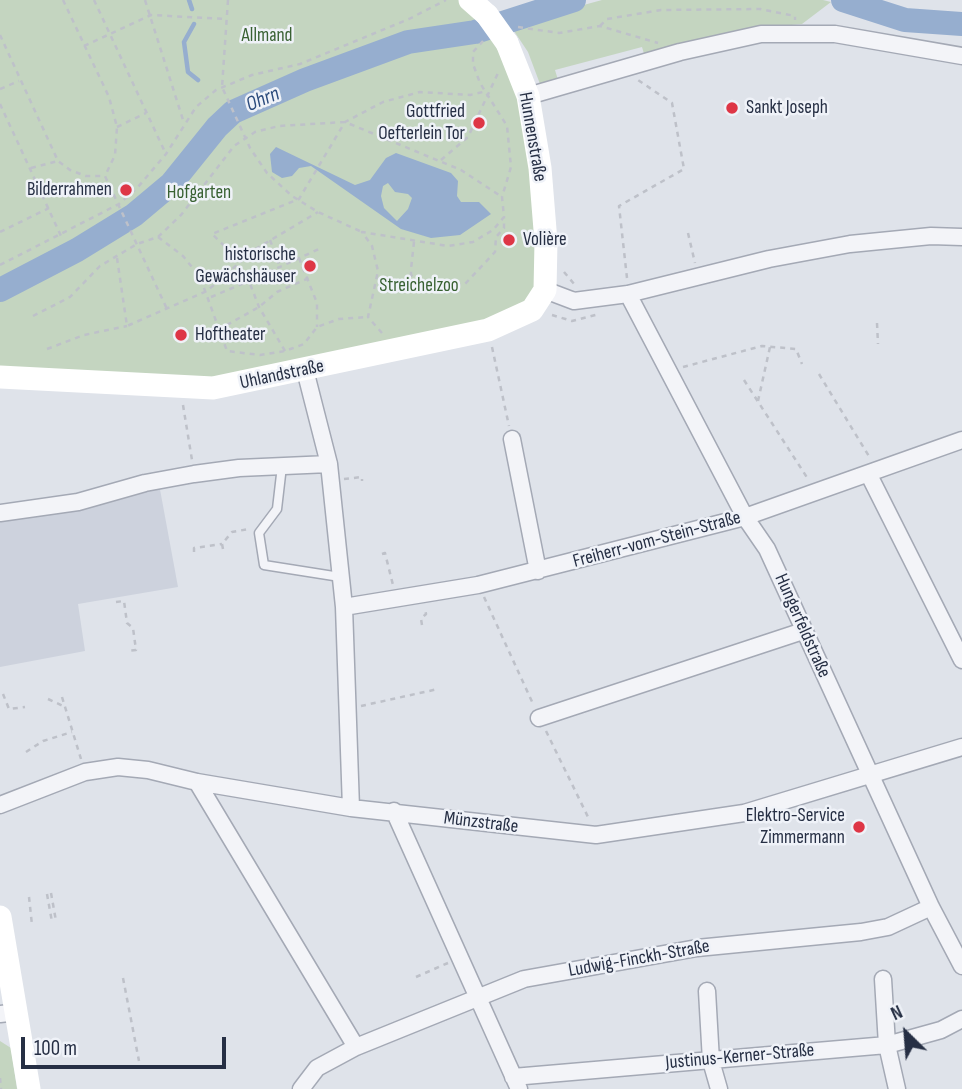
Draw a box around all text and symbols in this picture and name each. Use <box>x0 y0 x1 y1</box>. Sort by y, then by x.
park label: Allmand <box>241 25 293 47</box>
water label: Ohrn <box>243 82 283 118</box>
street label: Hunnenstraße <box>513 91 551 183</box>
place label: Sankt Joseph <box>746 97 828 119</box>
marker: Sankt Joseph <box>724 100 740 116</box>
place label: Gottfried Oefterlein Tor <box>378 101 465 145</box>
marker: Gottfried Oefterlein Tor <box>471 115 487 131</box>
place label: Bilderrahmen <box>27 179 112 201</box>
marker: Bilderrahmen <box>118 182 134 198</box>
park label: Hofgarten <box>167 182 231 204</box>
place label: Volière <box>523 229 567 251</box>
marker: Volière <box>501 232 517 248</box>
place label: historische Gewächshäuser <box>195 244 296 288</box>
marker: historische Gewächshäuser <box>302 258 318 274</box>
park label: Streichelzoo <box>379 275 459 297</box>
place label: Hoftheater <box>195 324 266 346</box>
marker: Hoftheater <box>173 327 189 343</box>
street label: Uhlandstraße <box>238 355 326 395</box>
street label: Freiherr-vom-Stein-Straße <box>571 507 743 573</box>
street label: Hungerfeldstraße <box>769 570 835 682</box>
place label: Elektro-Service Zimmermann <box>746 805 845 849</box>
street label: Münzstraße <box>442 807 520 839</box>
marker: Elektro-Service Zimmermann <box>851 819 867 835</box>
street label: Ludwig-Finckh-Straße <box>567 935 711 983</box>
north arrow <box>871 998 941 1068</box>
text: N <box>887 1001 906 1026</box>
scale bar <box>24 1023 229 1066</box>
text: 100 m <box>34 1036 77 1061</box>
street label: Justinus-Kerner-Straße <box>665 1039 815 1075</box>

